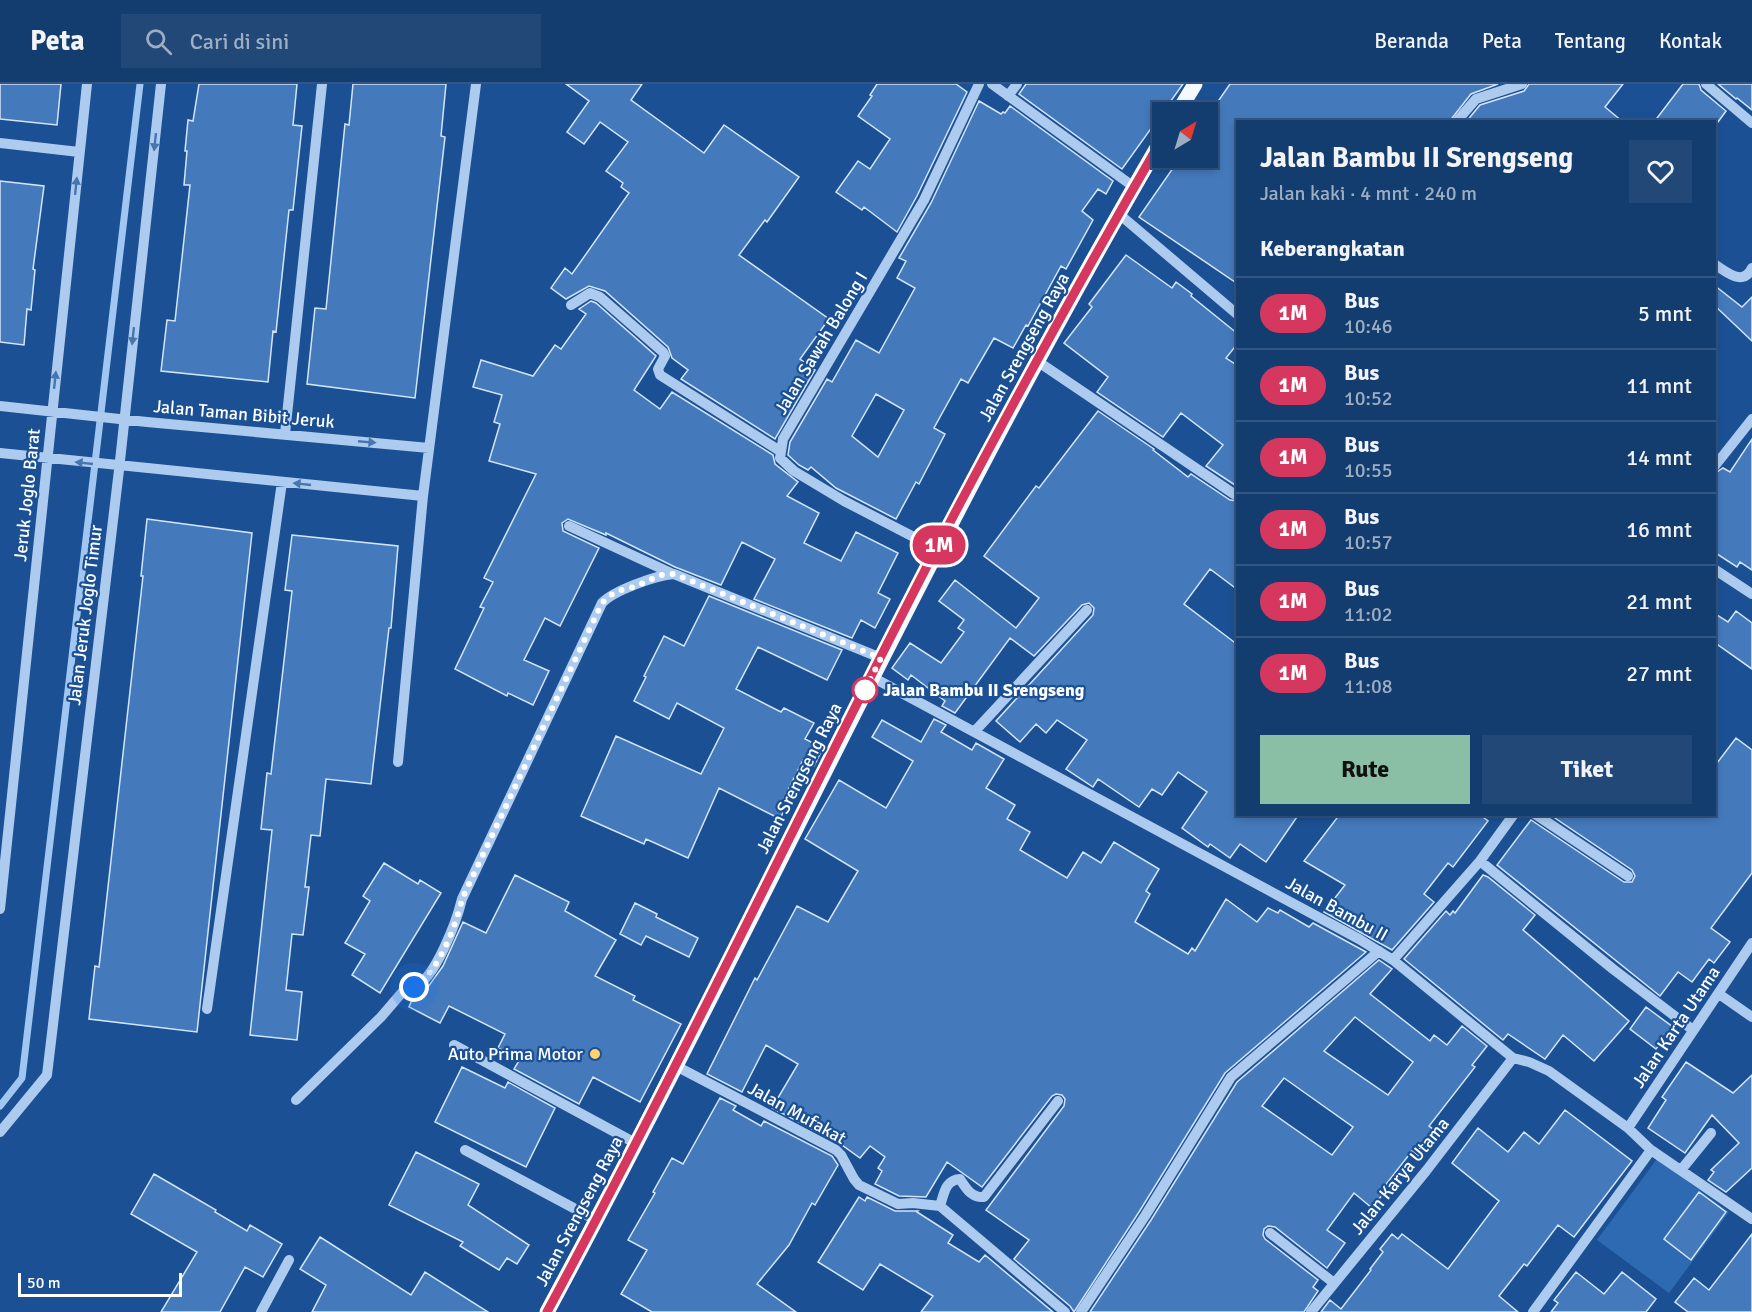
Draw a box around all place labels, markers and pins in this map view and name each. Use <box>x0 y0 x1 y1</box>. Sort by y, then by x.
marker: Jalan Bambu II Srengseng <box>852 677 878 703</box>
place label: Jalan Bambu II Srengseng <box>883 679 1085 701</box>
place label: Auto Prima Motor <box>448 1043 583 1065</box>
marker: Auto Prima Motor <box>588 1047 602 1061</box>

